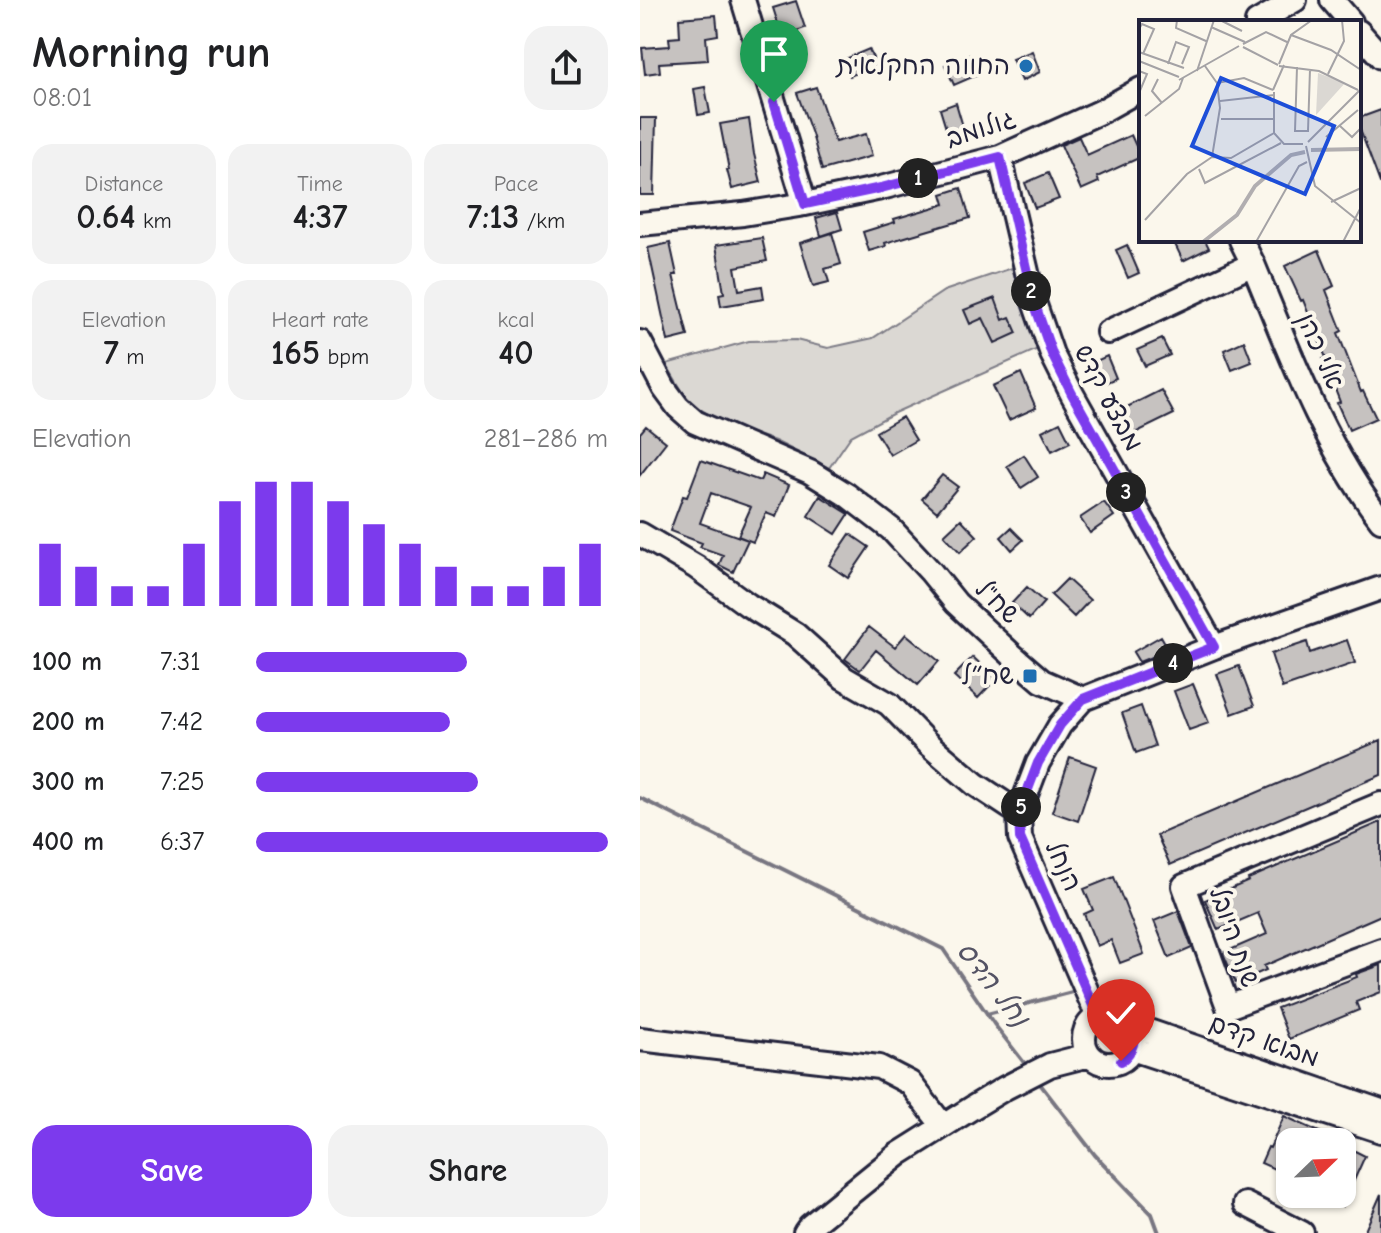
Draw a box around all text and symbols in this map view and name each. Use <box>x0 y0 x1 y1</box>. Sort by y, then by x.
pin <box>740 20 808 102</box>
inset map <box>1139 20 1361 242</box>
button: share <box>524 26 608 110</box>
text: Morning run <box>32 27 271 78</box>
icon: arrive <box>752 32 796 76</box>
place label: החווה החקלאית <box>834 51 1010 81</box>
marker: החווה החקלאית <box>1017 57 1035 75</box>
text: 08:01 <box>32 83 92 113</box>
street label: גולומב <box>942 104 1020 154</box>
pin: 1 <box>898 158 938 198</box>
text: 1 <box>914 165 922 191</box>
text: Distance <box>85 171 163 197</box>
text: Time <box>297 171 343 197</box>
text: Pace <box>494 171 538 197</box>
text: 0.64 <box>76 197 136 237</box>
text: 4:37 <box>292 197 348 237</box>
text: 7:13 <box>467 197 519 237</box>
text: km <box>136 208 172 234</box>
text: /km <box>519 208 565 234</box>
pin: 2 <box>1011 271 1051 311</box>
text: 2 <box>1026 278 1036 304</box>
text: Elevation <box>82 307 166 333</box>
text: Heart rate <box>272 307 369 333</box>
text: kcal <box>498 307 534 333</box>
street label: אלי כהן <box>1290 308 1350 394</box>
text: 7 <box>104 333 119 373</box>
text: 165 <box>271 333 320 373</box>
text: 40 <box>498 333 534 373</box>
street label: מבצע קדש <box>1067 340 1149 456</box>
text: m <box>119 344 144 370</box>
text: bpm <box>320 344 369 370</box>
text: Elevation <box>32 424 132 454</box>
text: 281–286 m <box>484 424 608 454</box>
pin: 3 <box>1106 472 1146 512</box>
text: 3 <box>1121 479 1131 505</box>
street label: שח"ל <box>969 574 1025 630</box>
pin: 4 <box>1153 643 1193 683</box>
text: 100 m <box>32 647 102 677</box>
text: 7:31 <box>160 647 200 677</box>
text: 4 <box>1168 650 1178 676</box>
place label: שח״ל <box>961 661 1014 691</box>
marker: שח״ל <box>1021 667 1039 685</box>
text: 200 m <box>32 707 105 737</box>
text: 7:42 <box>160 707 203 737</box>
text: 300 m <box>32 767 105 797</box>
text: 7:25 <box>160 767 205 797</box>
pin: 5 <box>1001 787 1041 827</box>
text: 5 <box>1015 794 1027 820</box>
text: 400 m <box>32 827 104 857</box>
text: 6:37 <box>160 827 204 857</box>
street label: הנחל <box>1039 836 1087 896</box>
street label: שנת היובל <box>1203 883 1265 991</box>
water label: נחל הדס <box>950 935 1037 1034</box>
pin <box>1087 979 1155 1061</box>
icon: check <box>1099 991 1143 1035</box>
street label: מבוא קדם <box>1205 1008 1323 1074</box>
button: Save <box>32 1125 312 1217</box>
button: Share <box>328 1125 608 1217</box>
north arrow <box>1276 1128 1356 1208</box>
map controls <box>1276 1128 1356 1208</box>

